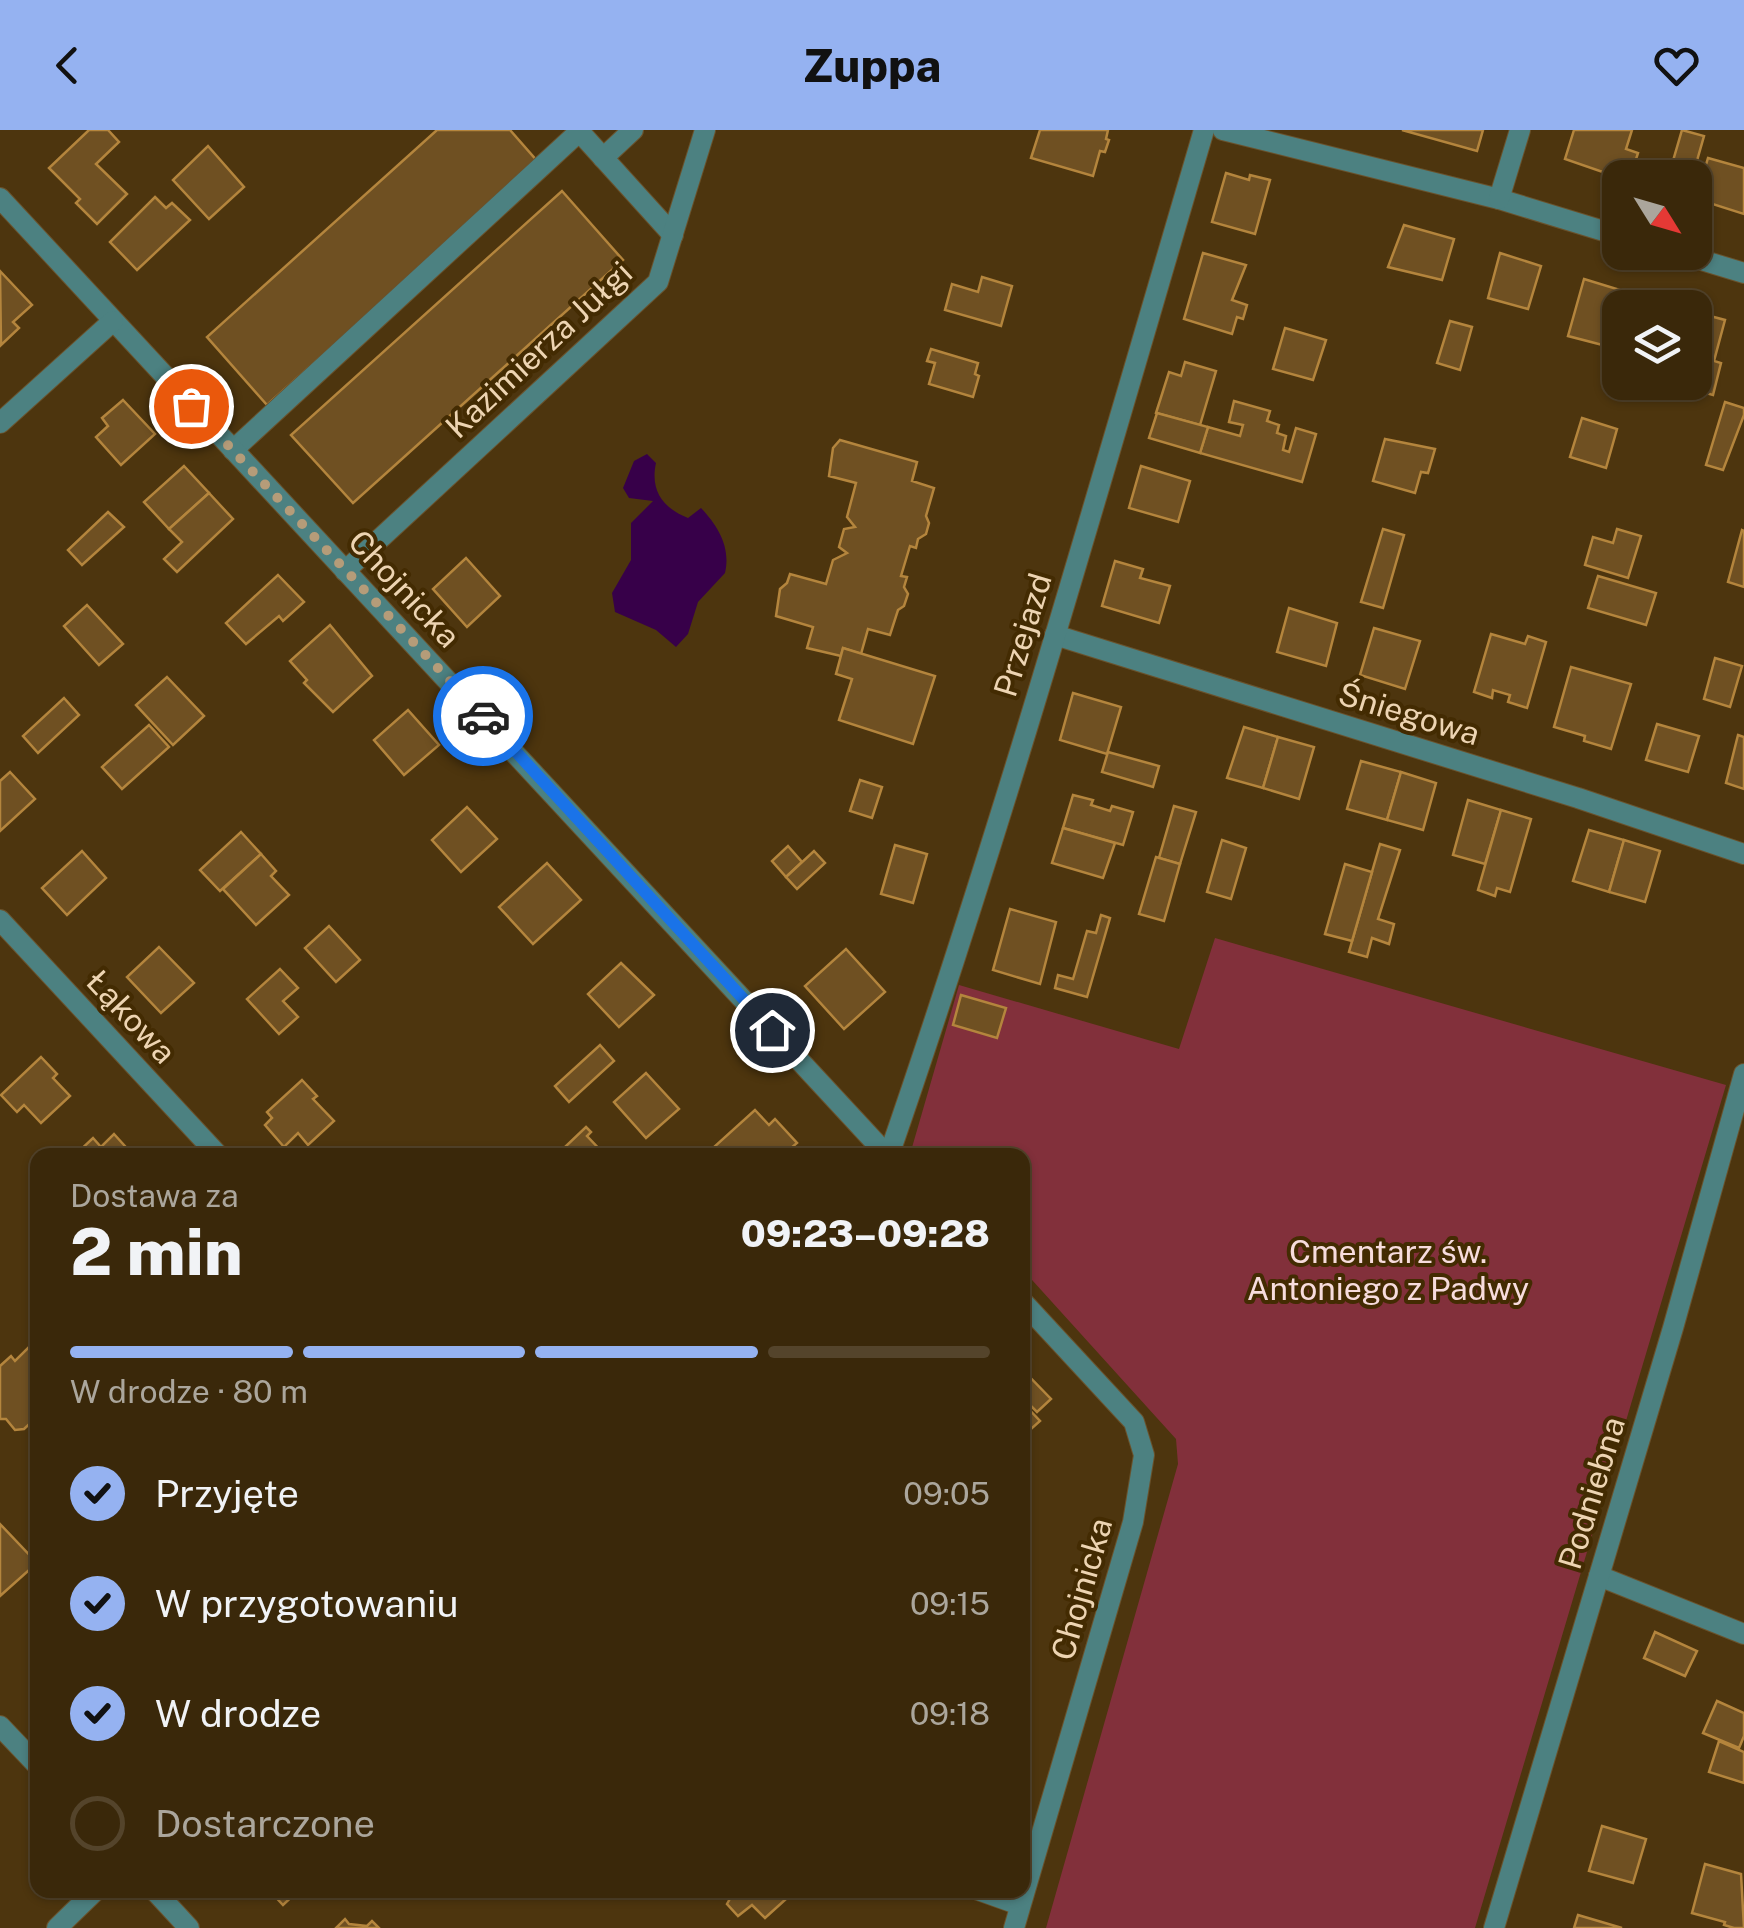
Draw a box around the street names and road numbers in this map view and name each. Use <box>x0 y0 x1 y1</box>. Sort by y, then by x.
street label: Kazimierza Jułgi <box>438 254 639 445</box>
street label: Chojnicka <box>341 523 468 655</box>
street label: Przejazd <box>986 569 1059 701</box>
street label: Śniegowa <box>1334 674 1484 752</box>
street label: Łąkowa <box>79 963 183 1071</box>
street label: Podniebna <box>1551 1412 1632 1573</box>
street label: Chojnicka <box>1044 1514 1119 1664</box>

